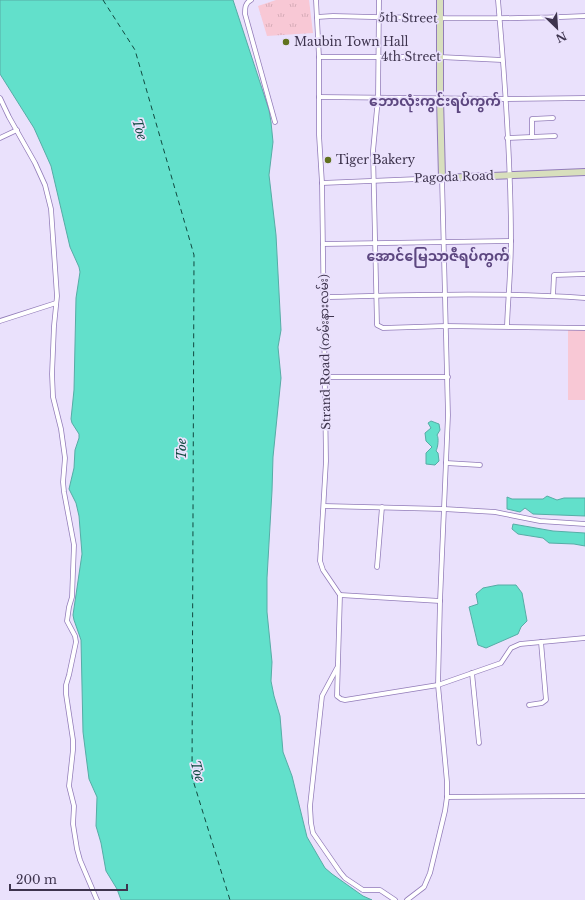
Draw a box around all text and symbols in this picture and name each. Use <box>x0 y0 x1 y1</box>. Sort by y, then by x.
north arrow <box>537 8 577 48</box>
street label: 5th Street <box>378 9 438 26</box>
text: N <box>553 29 569 46</box>
place label: Maubin Town Hall <box>294 34 409 49</box>
marker: Maubin Town Hall <box>281 37 291 47</box>
street label: 4th Street <box>381 49 441 64</box>
district label: ဘောလုံးကွင်းရပ်ကွက် <box>369 91 501 113</box>
water label: Toe <box>128 116 151 142</box>
place label: Tiger Bakery <box>336 152 416 167</box>
marker: Tiger Bakery <box>323 155 333 165</box>
street label: Pagoda Road <box>414 168 494 185</box>
district label: အောင်မြေသာဇီရပ်ကွက် <box>367 246 509 268</box>
street label: Strand Road (ကမ်းနားလမ်း) <box>315 274 336 430</box>
water label: Toe <box>173 438 190 460</box>
water label: Toe <box>187 759 209 784</box>
scale bar <box>10 866 127 892</box>
text: 200 m <box>16 872 57 887</box>

